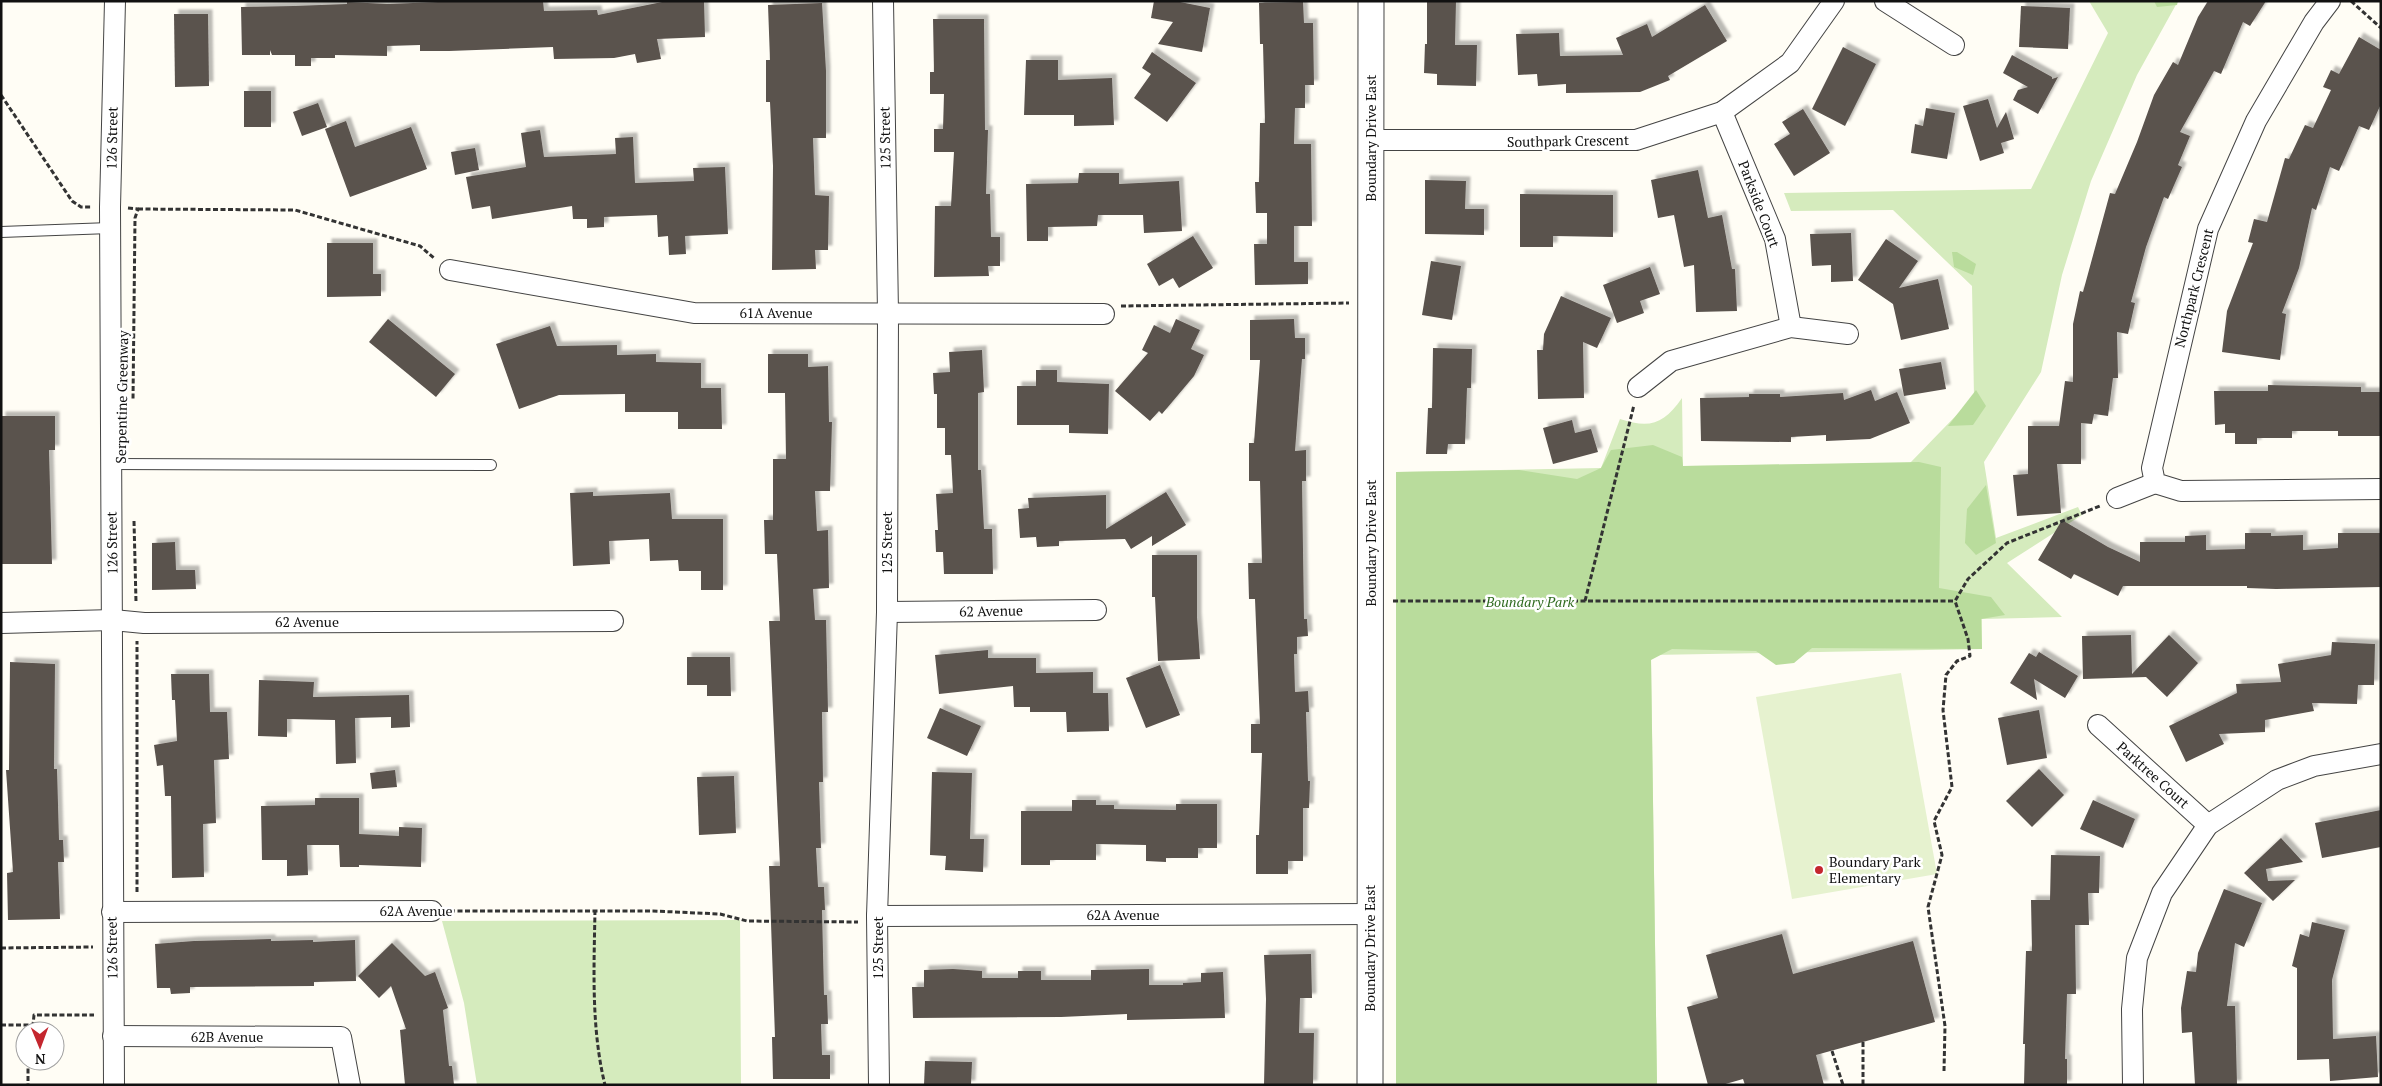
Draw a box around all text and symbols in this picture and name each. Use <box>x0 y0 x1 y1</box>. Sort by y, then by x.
street label: Boundary Drive East <box>1361 74 1380 201</box>
street label: 126 Street <box>101 105 122 170</box>
street label: 125 Street <box>874 105 895 170</box>
street label: Southpark Crescent <box>1507 130 1630 151</box>
street label: Parkside Court <box>1734 158 1785 251</box>
street label: Northpark Crescent <box>2170 226 2218 349</box>
street label: 61A Avenue <box>739 303 813 322</box>
street label: Serpentine Greenway <box>111 329 132 464</box>
street label: Boundary Drive East <box>1361 479 1380 606</box>
street label: 126 Street <box>101 510 122 575</box>
street label: 125 Street <box>877 511 896 575</box>
park label: Boundary Park <box>1485 592 1575 611</box>
street label: 62 Avenue <box>959 600 1023 621</box>
street label: 62 Avenue <box>275 612 339 631</box>
street label: Parktree Court <box>2113 737 2194 813</box>
place label: Boundary Park Elementary <box>1829 852 1921 887</box>
marker: Boundary Park Elementary <box>1813 864 1825 876</box>
street label: Boundary Drive East <box>1360 884 1379 1011</box>
street label: 62A Avenue <box>379 901 453 920</box>
street label: 62A Avenue <box>1086 905 1160 924</box>
street label: 126 Street <box>101 915 122 980</box>
street label: 125 Street <box>868 916 887 980</box>
north arrow <box>15 1021 65 1071</box>
street label: 62B Avenue <box>191 1027 263 1046</box>
text: N <box>34 1050 46 1069</box>

